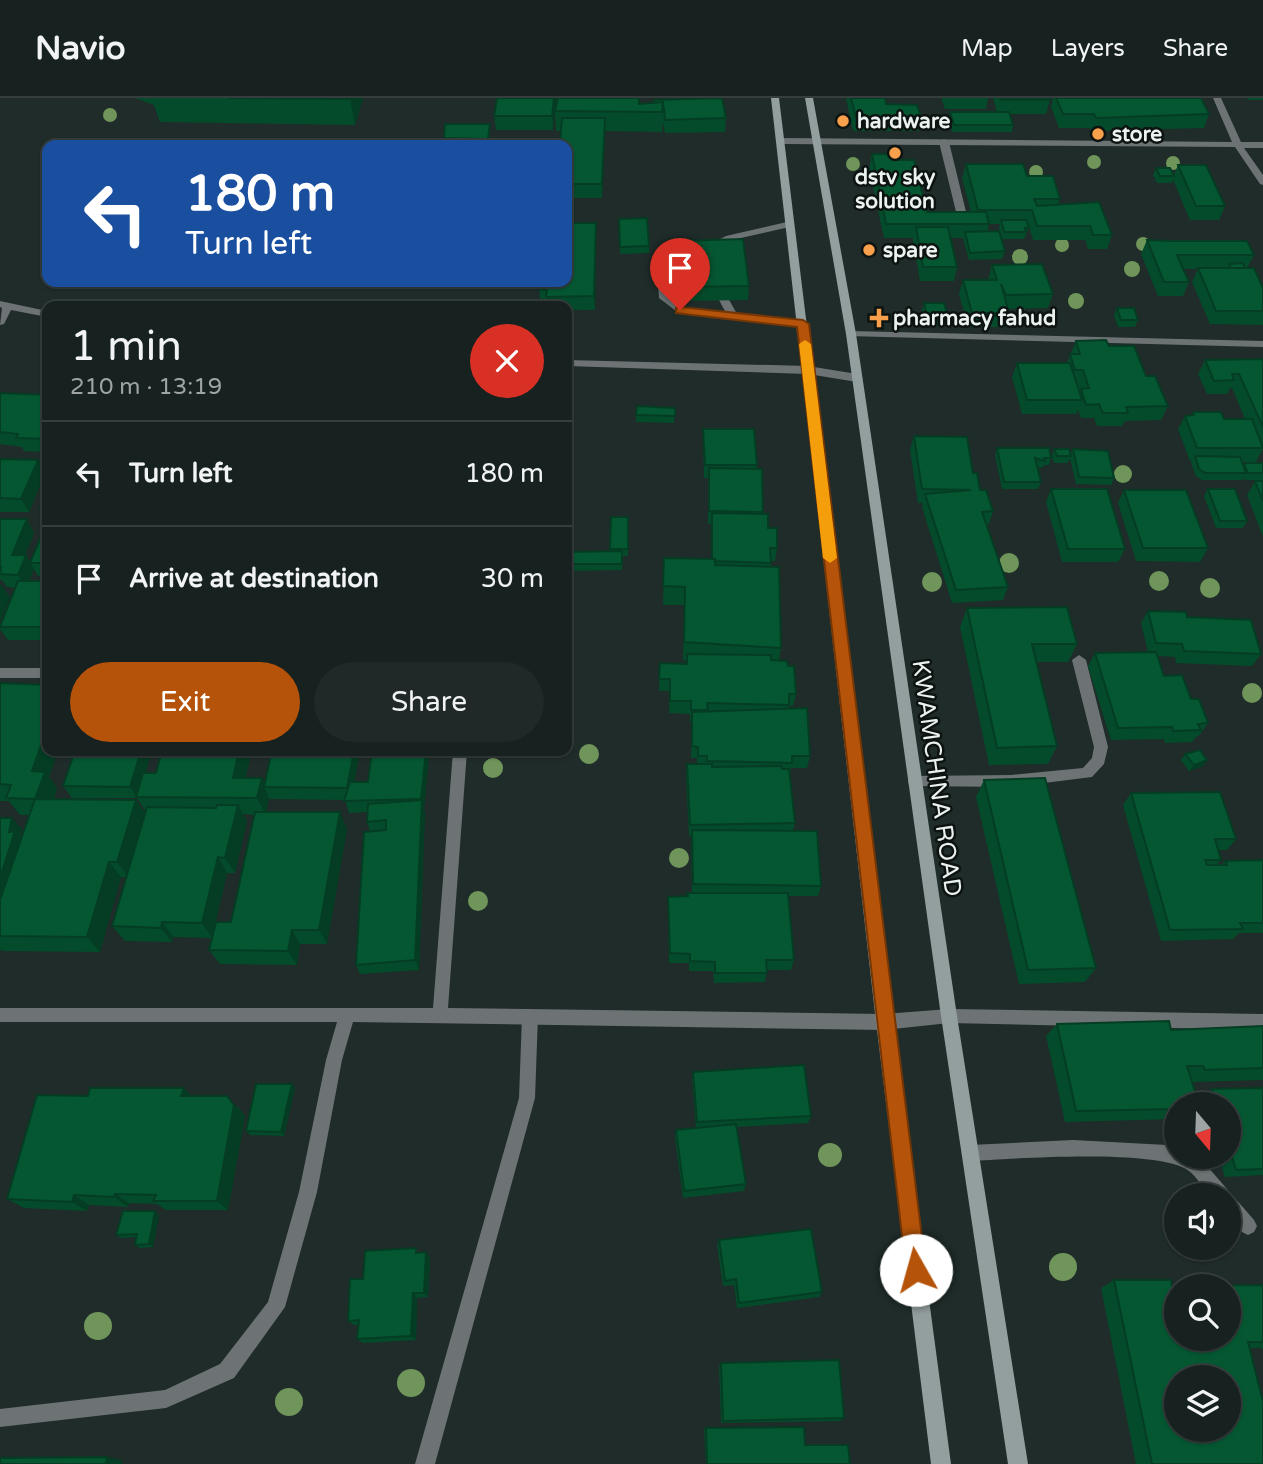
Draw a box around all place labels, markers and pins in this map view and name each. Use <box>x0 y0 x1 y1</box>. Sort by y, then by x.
place label: hardware <box>857 109 951 134</box>
marker: hardware <box>835 113 851 129</box>
place label: store <box>1112 122 1162 147</box>
marker: store <box>1090 126 1106 142</box>
marker: dstv sky solution <box>887 145 903 161</box>
place label: dstv sky solution <box>855 165 936 214</box>
pin <box>650 238 710 310</box>
place label: spare <box>883 238 938 263</box>
marker: spare <box>861 242 877 258</box>
place label: pharmacy fahud <box>893 306 1056 331</box>
marker: pharmacy fahud <box>871 310 887 326</box>

